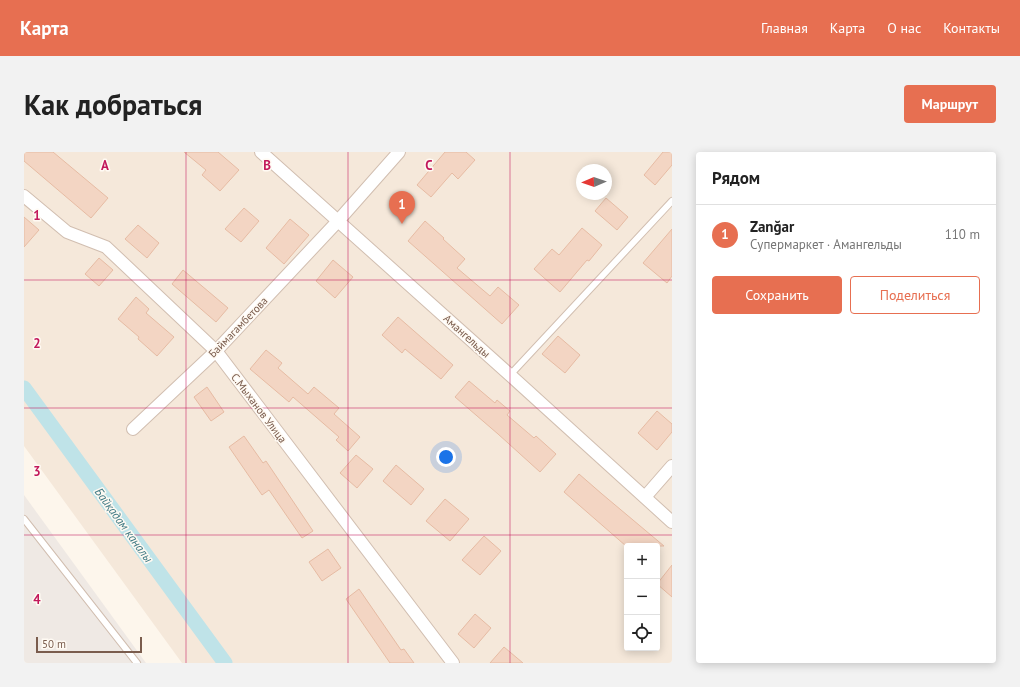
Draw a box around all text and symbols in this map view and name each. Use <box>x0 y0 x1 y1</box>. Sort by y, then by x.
text: Карта <box>20 16 69 40</box>
text: Главная <box>761 19 808 37</box>
text: Карта <box>830 19 865 37</box>
text: О нас <box>887 19 921 37</box>
text: Контакты <box>943 19 1000 37</box>
button: Маршрут <box>904 85 996 123</box>
text: Как добраться <box>24 86 202 123</box>
text: A <box>101 157 109 174</box>
text: B <box>263 157 271 174</box>
text: C <box>425 157 433 174</box>
north arrow <box>576 164 612 200</box>
text: Рядом <box>712 167 760 189</box>
pin: 1 <box>389 191 415 224</box>
text: 1 <box>33 207 41 224</box>
text: Zanğar <box>750 217 794 236</box>
text: 1 <box>721 226 729 243</box>
text: 110 m <box>945 226 980 243</box>
text: Супермаркет · Амангельды <box>750 236 902 253</box>
button: Сохранить <box>712 276 842 314</box>
button: Поделиться <box>850 276 980 314</box>
street label: Баймагамбетова <box>205 294 271 360</box>
street label: Амангельды <box>441 311 493 361</box>
text: 2 <box>33 335 41 352</box>
street label: С.Мыханов Улица <box>228 370 290 446</box>
your location <box>436 447 456 467</box>
text: 3 <box>33 463 41 480</box>
water label: Байқадам каналы <box>92 485 156 566</box>
map controls <box>624 543 660 651</box>
button: + <box>624 543 660 579</box>
button: − <box>624 579 660 615</box>
text: 4 <box>33 591 41 608</box>
button: locate <box>624 615 660 651</box>
scale bar <box>36 635 142 654</box>
text: 50 m <box>42 637 66 651</box>

